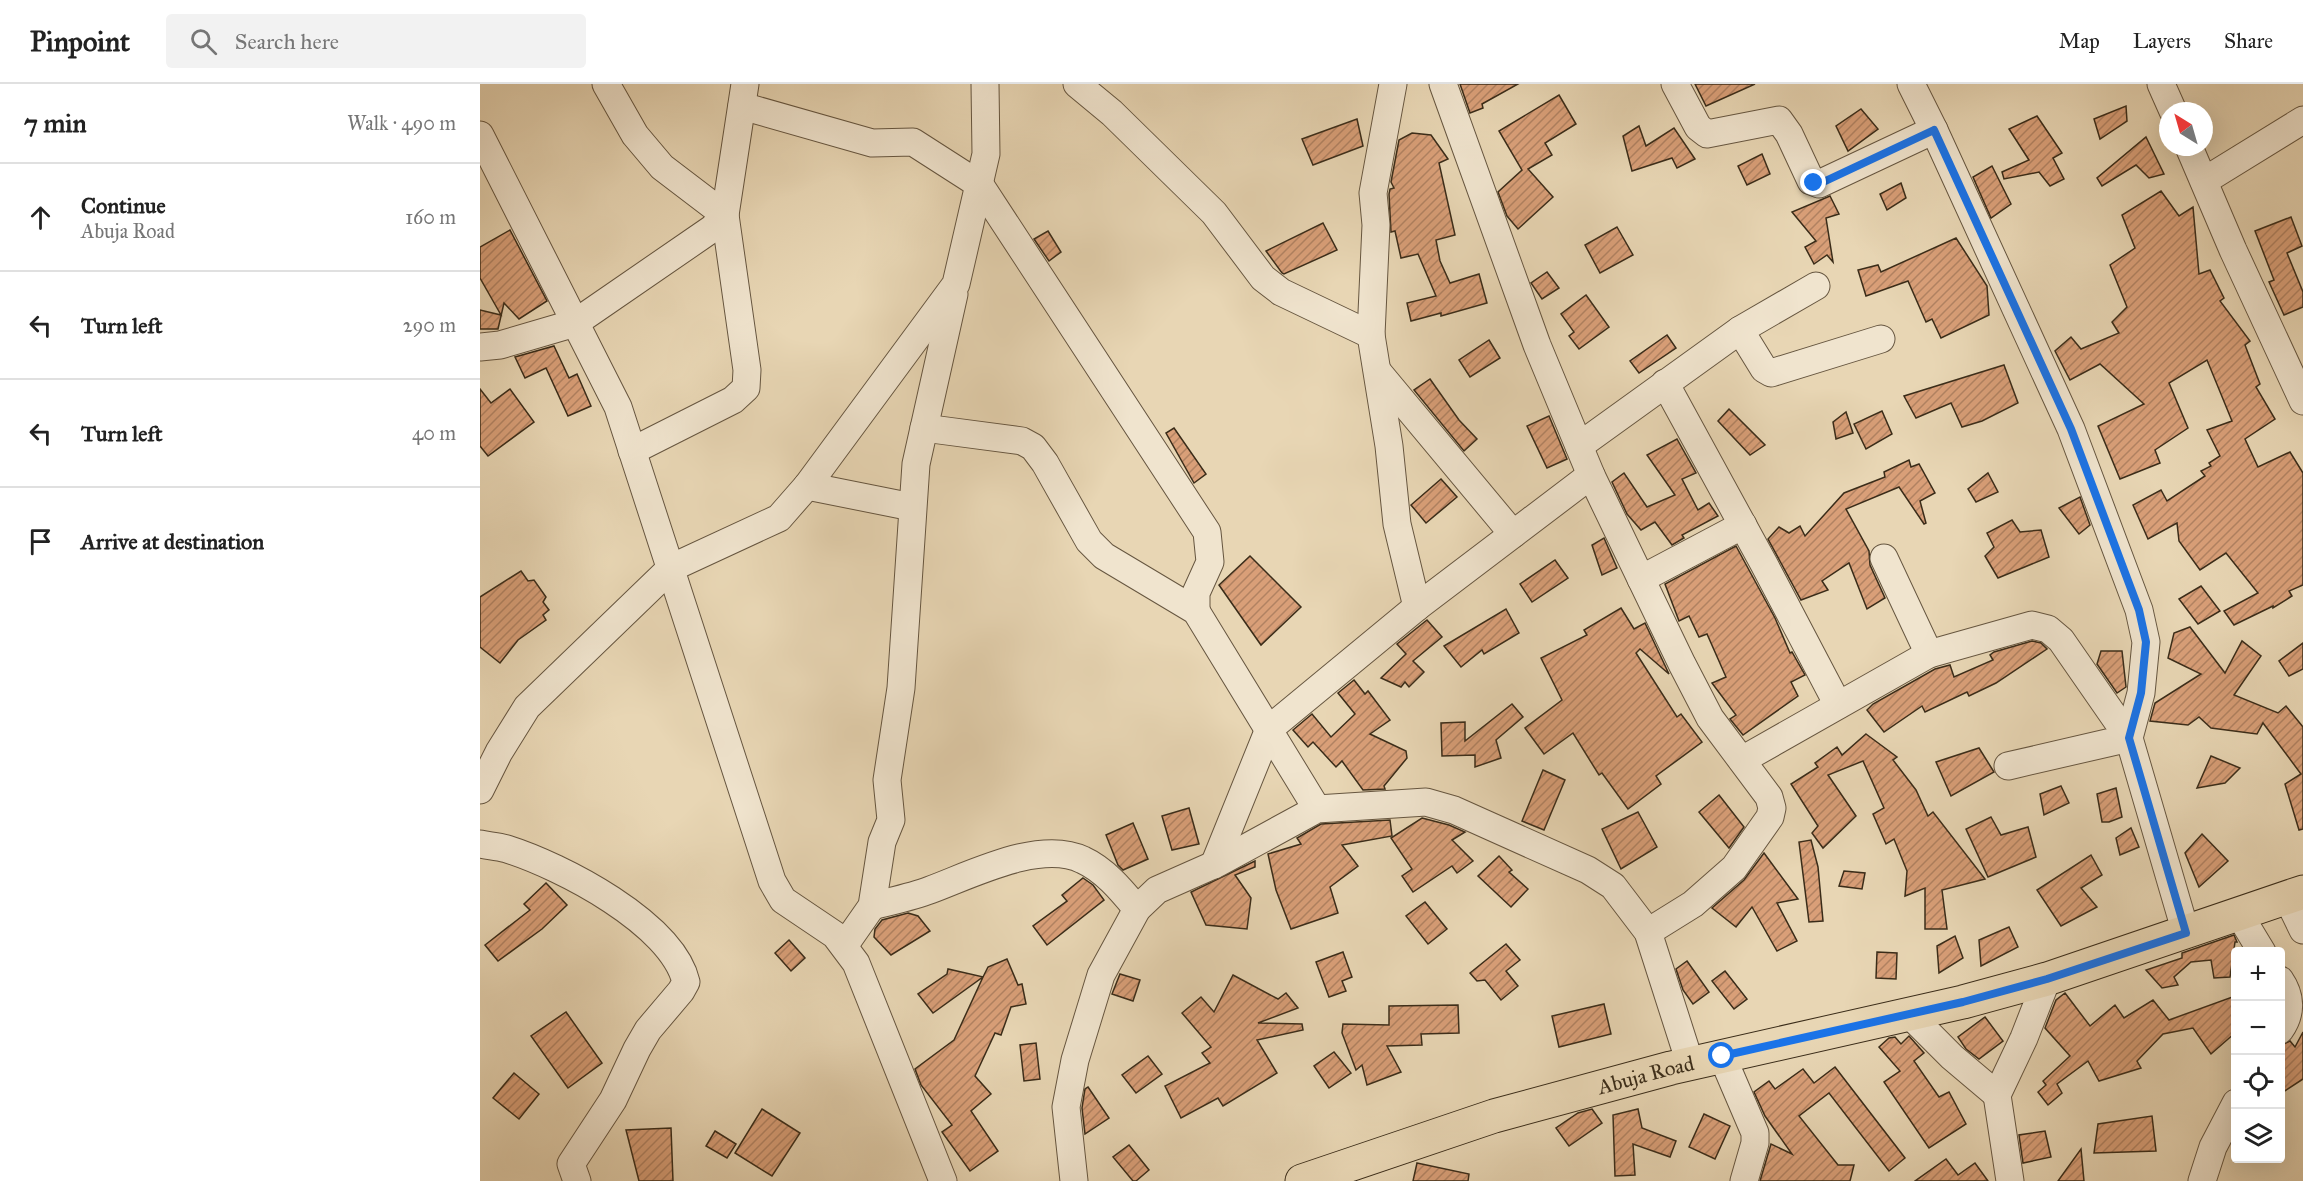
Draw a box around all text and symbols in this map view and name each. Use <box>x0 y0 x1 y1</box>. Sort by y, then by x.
search box <box>166 14 586 68</box>
text: Pinpoint <box>30 24 130 59</box>
icon: search <box>187 25 220 58</box>
text: Search here <box>235 28 339 55</box>
text: Map <box>2059 28 2100 54</box>
text: Layers <box>2133 28 2191 54</box>
text: Share <box>2224 28 2273 54</box>
north arrow <box>2159 102 2213 156</box>
text: 7 min <box>24 107 87 139</box>
text: Walk · 490 m <box>347 111 456 135</box>
route end <box>1800 169 1826 195</box>
text: Continue <box>81 192 166 219</box>
icon: ahead <box>24 201 57 234</box>
text: 160 m <box>405 205 456 229</box>
text: Abuja Road <box>81 219 175 243</box>
icon: left <box>24 309 57 342</box>
text: Turn left <box>81 312 163 339</box>
text: 290 m <box>403 313 456 337</box>
icon: left <box>24 417 57 450</box>
text: Turn left <box>81 420 163 447</box>
text: 40 m <box>412 421 456 445</box>
icon: arrive <box>24 525 57 558</box>
text: Arrive at destination <box>81 528 264 555</box>
map controls <box>2231 947 2285 1163</box>
button: + <box>2231 947 2285 1001</box>
button: − <box>2231 1001 2285 1055</box>
route start <box>1708 1042 1734 1068</box>
street label: Abuja Road <box>1594 1050 1697 1101</box>
button: locate <box>2231 1055 2285 1109</box>
button: layers <box>2231 1109 2285 1163</box>

